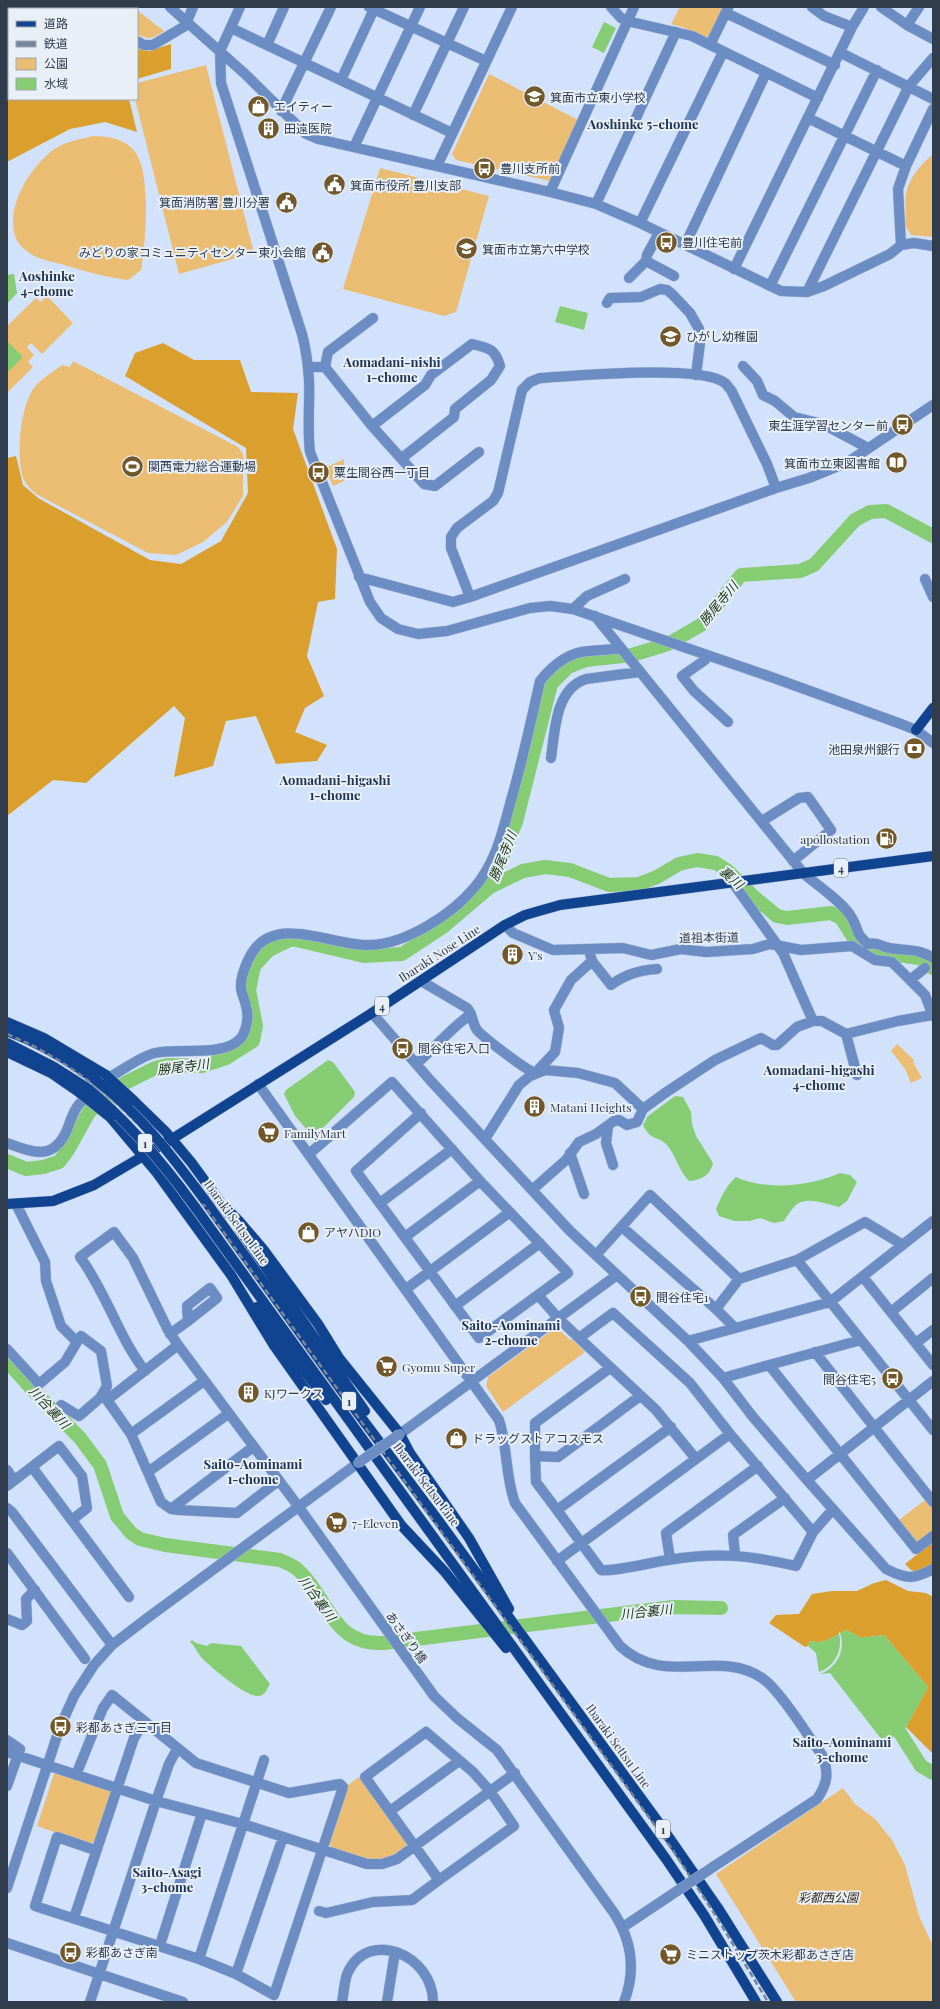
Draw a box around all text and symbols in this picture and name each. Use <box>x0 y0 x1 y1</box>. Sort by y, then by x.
legend <box>8 8 138 100</box>
text: 道路 <box>44 15 68 31</box>
text: 鉄道 <box>44 35 68 51</box>
text: 公園 <box>44 55 68 71</box>
text: 水域 <box>44 75 68 91</box>
school or university icon: 箕面市立東小学校 <box>521 84 547 110</box>
place label: 箕面市立東小学校 <box>550 89 646 105</box>
shop icon: エイティー <box>245 93 271 119</box>
place label: エイティー <box>274 98 333 114</box>
building icon: 田遠医院 <box>255 115 281 141</box>
district label: Aoshinke 5-chome <box>586 115 699 132</box>
place label: 田遠医院 <box>284 120 332 136</box>
bus stop icon: 豊川支所前 <box>471 155 497 181</box>
place label: 豊川支所前 <box>500 160 560 176</box>
public building icon: 箕面市役所 豊川支部 <box>322 172 348 198</box>
place label: 箕面市役所 豊川支部 <box>350 177 461 193</box>
public building icon: 箕面消防署 豊川分署 <box>273 189 299 215</box>
place label: 箕面消防署 豊川分署 <box>159 194 270 210</box>
bus stop icon: 豊川住宅前 <box>653 229 679 255</box>
place label: 豊川住宅前 <box>682 234 742 250</box>
school or university icon: 箕面市立第六中学校 <box>454 236 480 262</box>
public building icon: みどりの家コミュニティセンター東小会館 <box>309 239 335 265</box>
place label: 箕面市立第六中学校 <box>482 241 590 257</box>
place label: みどりの家コミュニティセンター東小会館 <box>79 244 306 260</box>
district label: Aoshinke 4-chome <box>18 267 75 299</box>
school or university icon: ひがし幼稚園 <box>657 323 683 349</box>
place label: ひがし幼稚園 <box>686 328 758 344</box>
district label: Aomadani-nishi 1-chome <box>342 353 441 385</box>
bus stop icon: 東生涯学習センター前 <box>890 412 916 438</box>
place label: 東生涯学習センター前 <box>768 417 888 433</box>
library icon: 箕面市立東図書館 <box>883 450 909 476</box>
sports icon: 関西電力総合運動場 <box>120 453 146 479</box>
place label: 箕面市立東図書館 <box>784 455 880 471</box>
place label: 関西電力総合運動場 <box>148 458 256 474</box>
bus stop icon: 粟生間谷西一丁目 <box>305 459 331 485</box>
place label: 粟生間谷西一丁目 <box>334 464 430 480</box>
water label: 勝尾寺川 <box>695 576 743 628</box>
bank icon: 池田泉州銀行 <box>902 736 928 762</box>
place label: 池田泉州銀行 <box>828 741 900 757</box>
district label: Aomadani-higashi 1-chome <box>278 771 391 803</box>
fuel station icon: apollostation <box>873 826 899 852</box>
water label: 勝尾寺川 <box>484 827 520 883</box>
place label: apollostation <box>800 831 870 847</box>
road number: 4 <box>834 859 848 877</box>
water label: 裏川 <box>717 862 749 893</box>
street label: Ibaraki Nose Line <box>395 921 483 985</box>
street label: 道祖本街道 <box>679 928 739 946</box>
building icon: Y's <box>499 942 525 968</box>
place label: Y's <box>527 947 543 963</box>
road number: 4 <box>375 997 389 1015</box>
bus stop icon: 間谷住宅入口 <box>389 1035 415 1061</box>
place label: 間谷住宅入口 <box>418 1040 490 1056</box>
water label: 勝尾寺川 <box>156 1054 212 1078</box>
district label: Aomadani-higashi 4-chome <box>762 1061 875 1093</box>
building icon: Matani Heights <box>521 1094 547 1120</box>
place label: Matani Heights <box>550 1099 632 1115</box>
supermarket icon: FamilyMart <box>256 1120 282 1146</box>
place label: FamilyMart <box>284 1125 347 1141</box>
road number: 1 <box>138 1134 152 1152</box>
street label: Ibaraki Settsu Line <box>201 1176 273 1268</box>
shop icon: アヤハDIO <box>295 1219 321 1245</box>
place label: アヤハDIO <box>324 1224 381 1240</box>
bus stop icon: 間谷住宅1 <box>628 1284 654 1310</box>
place label: 間谷住宅1 <box>656 1289 709 1305</box>
district label: Saito-Aominami 2-chome <box>462 1316 560 1348</box>
supermarket icon: Gyomu Super <box>374 1354 400 1380</box>
place label: Gyomu Super <box>402 1359 476 1375</box>
bus stop icon: 間谷住宅5 <box>879 1366 905 1392</box>
place label: 間谷住宅5 <box>823 1371 876 1387</box>
building icon: KJワークス <box>236 1380 262 1406</box>
water label: 川合裏川 <box>26 1382 75 1433</box>
place label: KJワークス <box>264 1385 323 1401</box>
road number: 1 <box>342 1392 356 1410</box>
shop icon: ドラッグストアコスモス <box>443 1425 469 1451</box>
place label: ドラッグストアコスモス <box>472 1430 604 1446</box>
street label: Ibaraki Settsu Line <box>390 1439 464 1529</box>
district label: Saito-Aominami 1-chome <box>204 1455 302 1487</box>
supermarket icon: 7-Eleven <box>323 1510 349 1536</box>
place label: 7-Eleven <box>352 1515 398 1531</box>
water label: 川合裏川 <box>296 1572 341 1626</box>
water label: 川合裏川 <box>619 1600 675 1622</box>
street label: あさぎり橋 <box>383 1608 431 1666</box>
street label: Ibaraki Settsu Line <box>583 1700 655 1792</box>
bus stop icon: 彩都あさぎ三丁目 <box>47 1714 73 1740</box>
place label: 彩都あさぎ三丁目 <box>76 1719 172 1735</box>
district label: Saito-Aominami 3-chome <box>793 1733 891 1765</box>
road number: 1 <box>656 1820 670 1838</box>
district label: Saito-Asagi 3-chome <box>132 1863 202 1895</box>
park label: 彩都西公園 <box>798 1889 860 1905</box>
bus stop icon: 彩都あさぎ南 <box>58 1939 84 1965</box>
supermarket icon: ミニストップ茨木彩都あさぎ店 <box>658 1941 684 1967</box>
place label: 彩都あさぎ南 <box>86 1944 158 1960</box>
place label: ミニストップ茨木彩都あさぎ店 <box>686 1946 854 1962</box>

